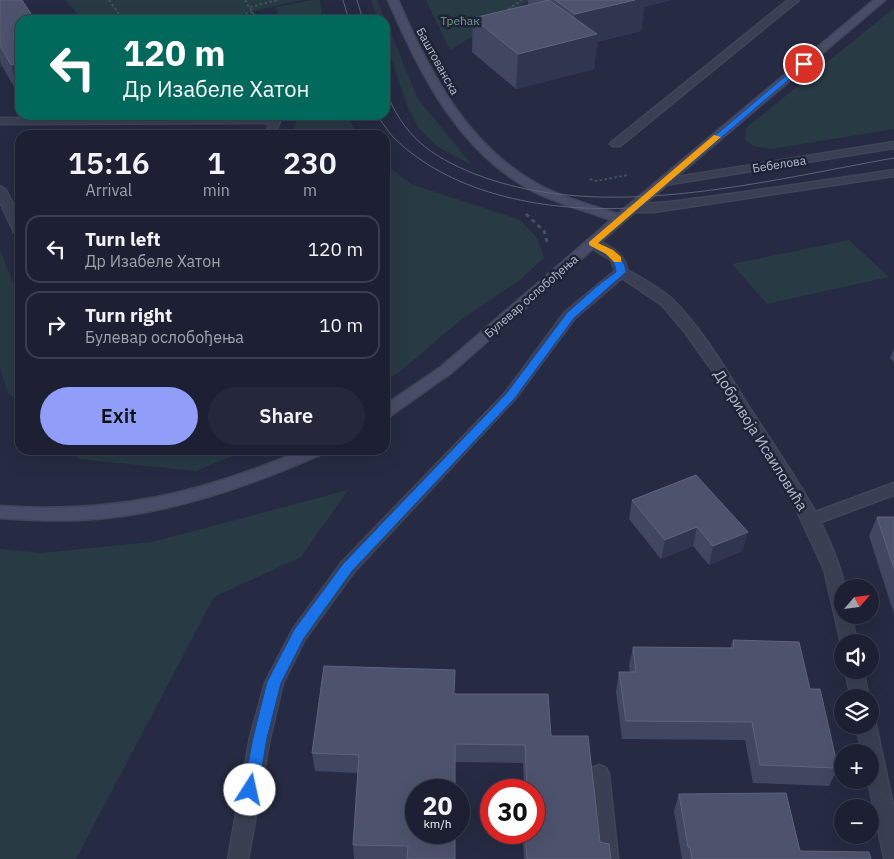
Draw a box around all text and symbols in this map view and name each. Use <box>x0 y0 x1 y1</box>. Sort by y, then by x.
park label: Трећак <box>440 13 480 28</box>
street label: Баштованска <box>413 25 463 98</box>
text: 120 m <box>123 30 226 76</box>
icon: left <box>40 35 105 100</box>
pin <box>783 43 825 85</box>
icon: arrive <box>790 50 818 78</box>
text: Др Изабеле Хатон <box>123 74 309 103</box>
text: 15:16 <box>68 143 150 182</box>
text: 1 <box>207 143 225 182</box>
text: 230 <box>283 143 337 182</box>
street label: Бебелова <box>751 152 808 176</box>
text: Arrival <box>86 180 132 200</box>
text: min <box>203 180 230 200</box>
text: m <box>303 180 317 200</box>
text: Turn left <box>85 227 161 251</box>
icon: left <box>42 235 70 263</box>
text: 120 m <box>308 237 363 261</box>
text: Др Изабеле Хатон <box>85 251 221 271</box>
street label: Булевар ослобођења <box>481 251 581 341</box>
text: Turn right <box>85 303 172 327</box>
icon: right <box>42 311 70 339</box>
text: 10 m <box>319 313 363 337</box>
text: Булевар ослобођења <box>85 327 244 347</box>
street label: Добривоја Исаиловића <box>710 366 812 514</box>
button: Exit <box>40 387 198 445</box>
button: Share <box>208 387 365 445</box>
north arrow <box>834 579 879 624</box>
map controls <box>834 579 879 844</box>
button: sound <box>834 634 879 679</box>
button: layers <box>834 689 879 734</box>
button: + <box>834 744 879 789</box>
position arrow <box>223 763 275 815</box>
speed limit sign: 30 <box>480 779 545 844</box>
text: 20 <box>422 789 453 822</box>
button: − <box>834 799 879 844</box>
text: km/h <box>423 816 452 831</box>

